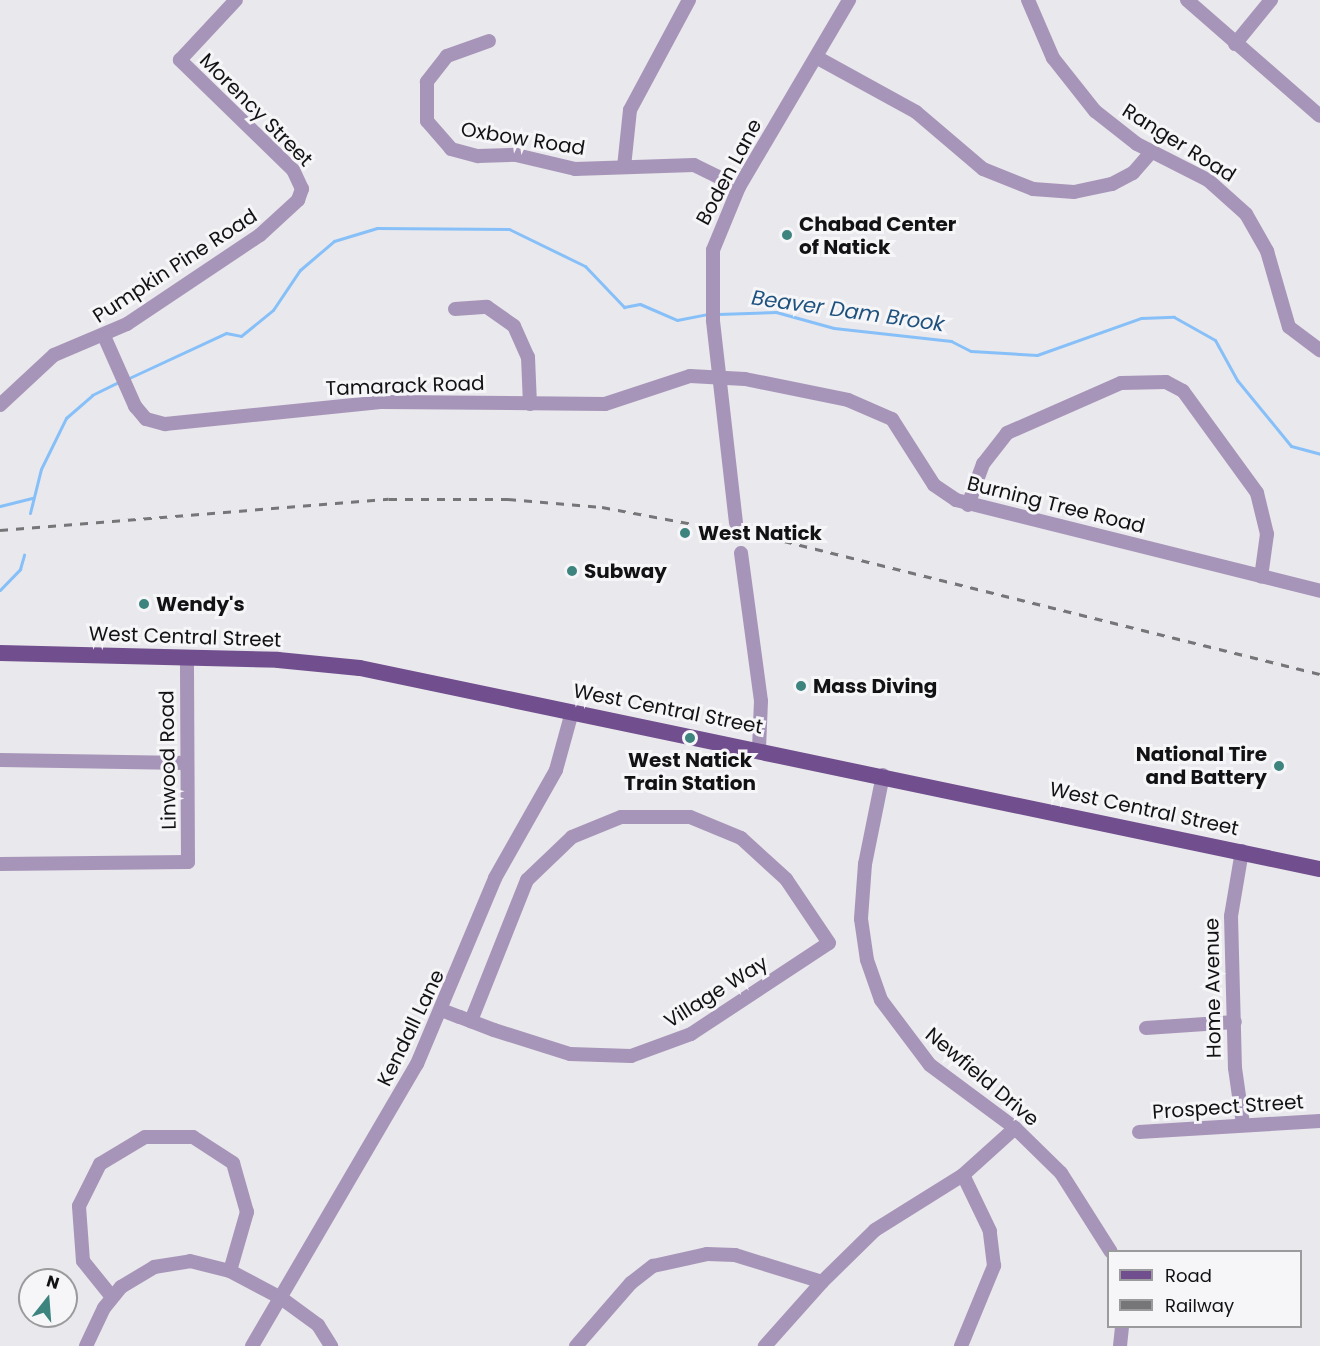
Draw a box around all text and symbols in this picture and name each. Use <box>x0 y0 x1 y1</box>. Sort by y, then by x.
street label: Morency Street <box>194 48 318 172</box>
street label: Ranger Road <box>1118 99 1240 187</box>
street label: Boden Lane <box>691 115 767 229</box>
street label: Oxbow Road <box>459 117 587 161</box>
street label: Pumpkin Pine Road <box>88 204 262 328</box>
place label: Chabad Center of Natick <box>799 212 956 259</box>
marker: Chabad Center of Natick <box>780 228 794 242</box>
water label: Beaver Dam Brook <box>750 285 946 337</box>
street label: Tamarack Road <box>325 371 485 401</box>
street label: Burning Tree Road <box>965 471 1147 539</box>
place label: West Natick <box>698 521 822 545</box>
marker: West Natick <box>676 524 694 542</box>
place label: Subway <box>584 559 667 583</box>
marker: Subway <box>565 564 579 578</box>
place label: Wendy's <box>156 592 245 616</box>
marker: Wendy's <box>137 597 151 611</box>
street label: West Central Street <box>88 622 282 652</box>
place label: Mass Diving <box>813 674 937 698</box>
street label: West Central Street <box>571 679 765 739</box>
marker: Mass Diving <box>794 679 808 693</box>
street label: Linwood Road <box>155 690 181 830</box>
marker: West Natick Train Station <box>683 731 697 745</box>
place label: National Tire and Battery <box>1136 742 1267 789</box>
place label: West Natick Train Station <box>624 748 756 795</box>
marker: National Tire and Battery <box>1272 759 1286 773</box>
street label: West Central Street <box>1047 777 1241 841</box>
street label: Home Avenue <box>1200 918 1226 1058</box>
street label: Village Way <box>660 951 772 1033</box>
street label: Kendall Lane <box>372 966 450 1090</box>
street label: Newfield Drive <box>920 1023 1044 1131</box>
street label: Prospect Street <box>1152 1090 1304 1124</box>
legend <box>1107 1250 1302 1328</box>
text: Road <box>1165 1263 1212 1288</box>
north arrow <box>18 1268 78 1328</box>
text: N <box>44 1269 62 1295</box>
text: Railway <box>1165 1293 1234 1318</box>

